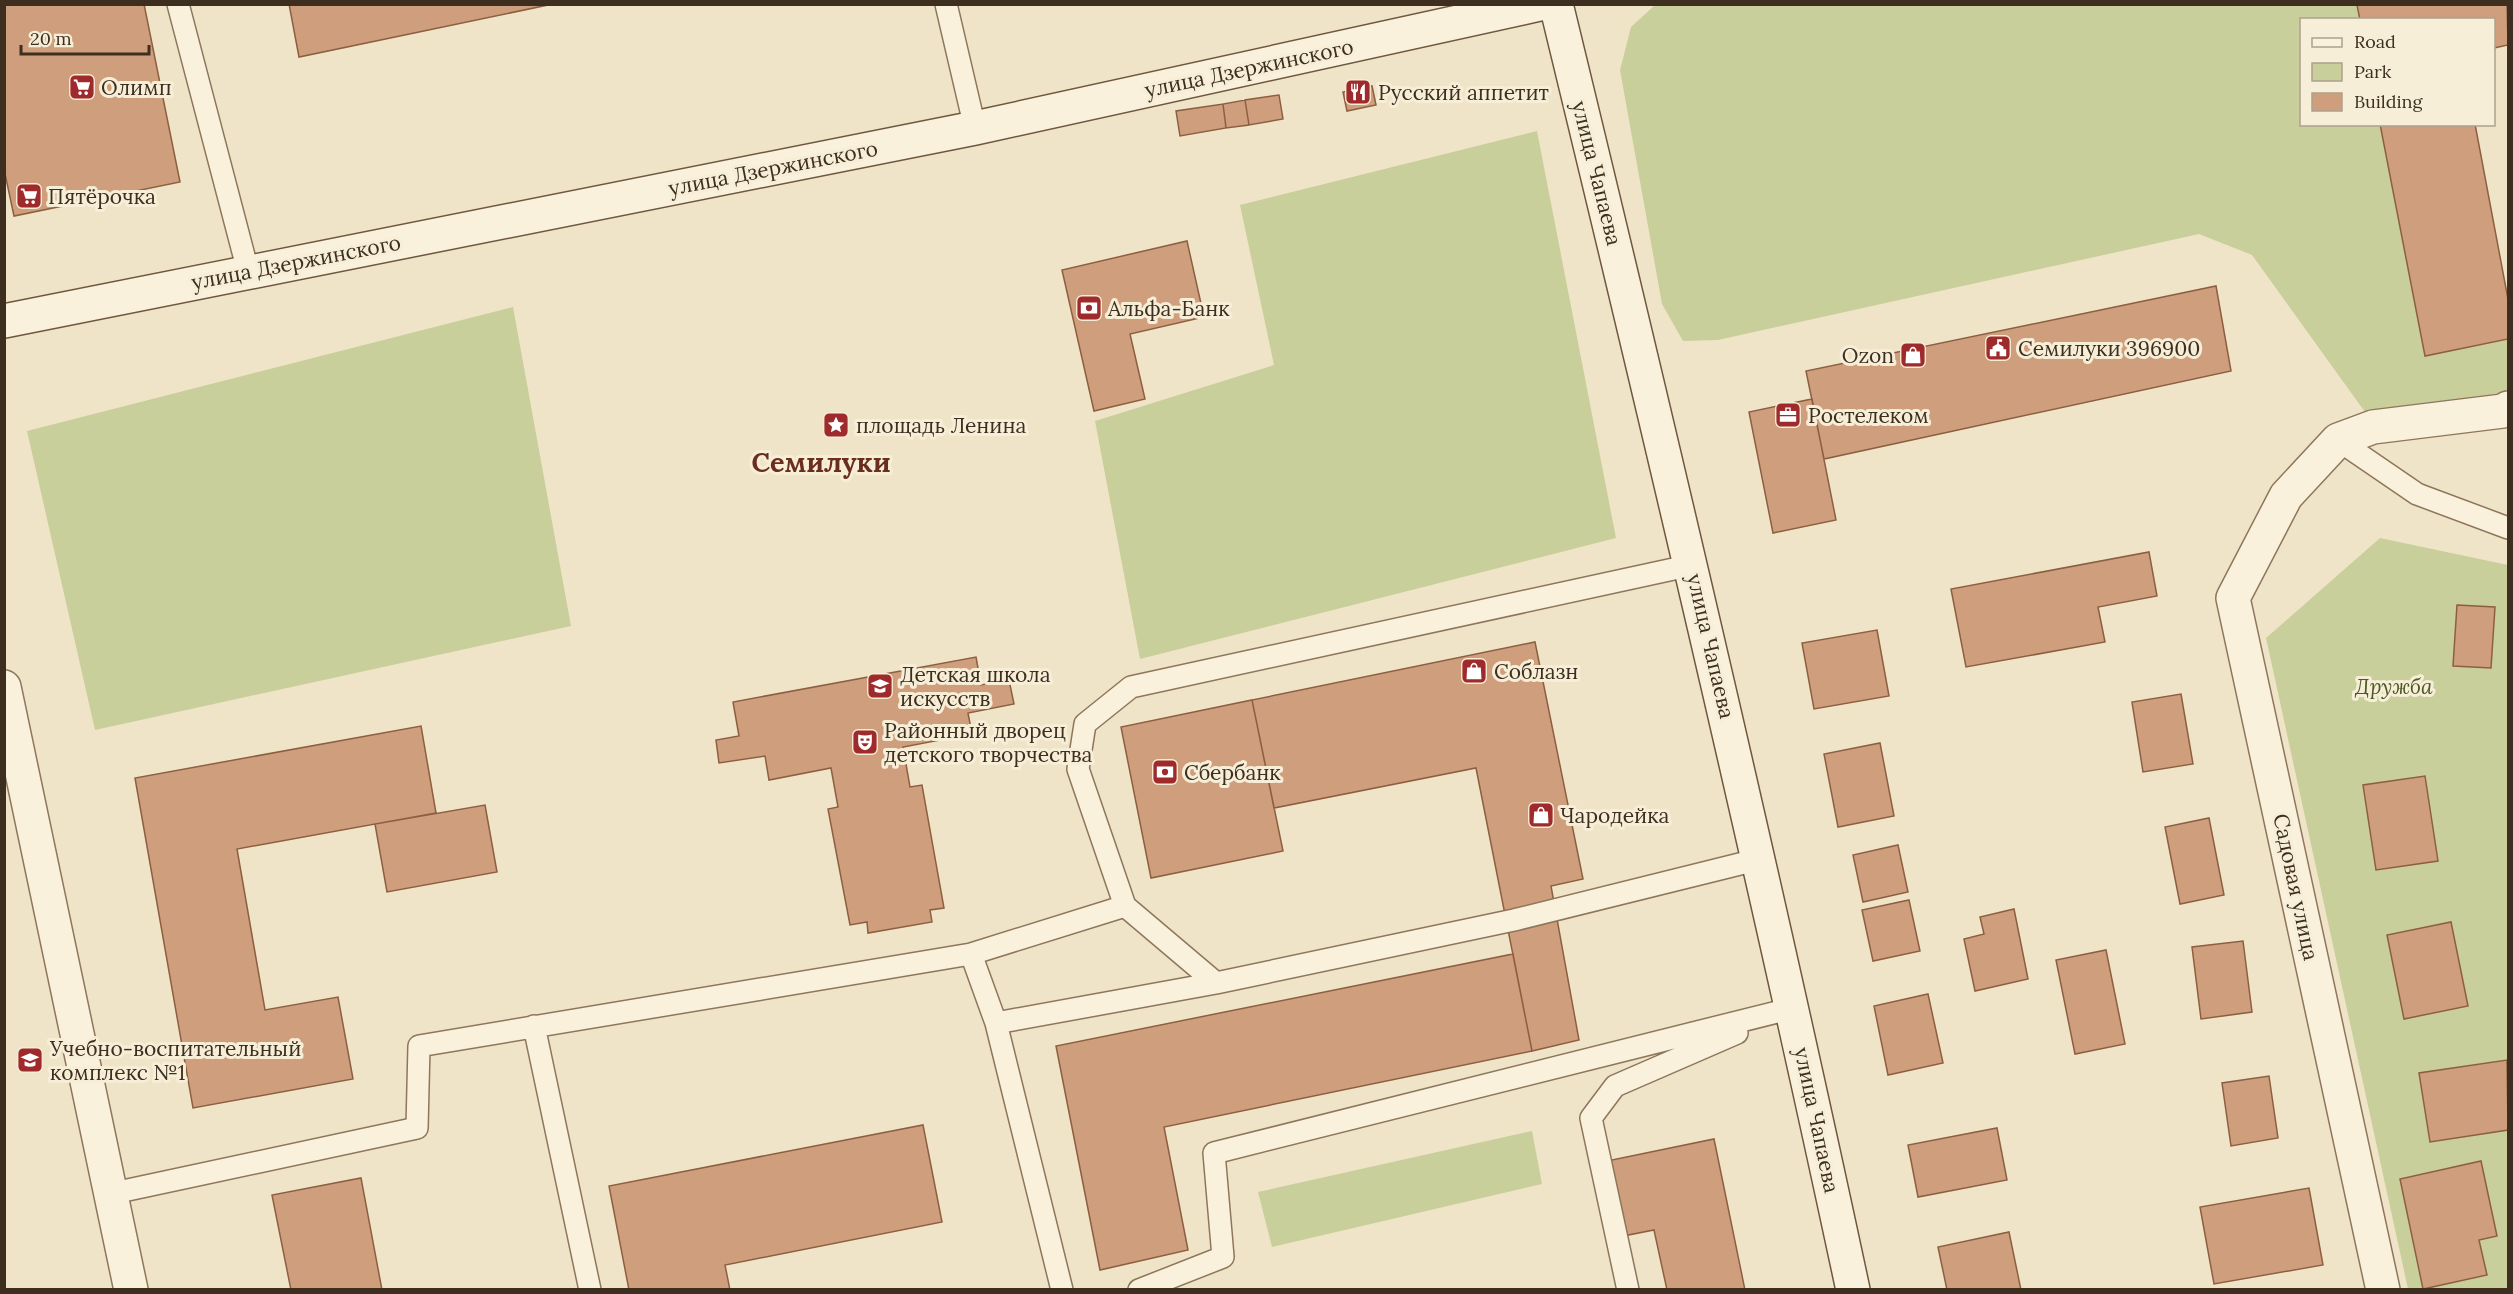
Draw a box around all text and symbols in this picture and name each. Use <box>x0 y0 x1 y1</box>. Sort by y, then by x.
scale bar <box>21 18 148 56</box>
legend <box>2300 18 2495 126</box>
text: 20 m <box>30 27 72 50</box>
text: Road <box>2354 30 2396 53</box>
street label: улица Дзержинского <box>1142 33 1356 103</box>
text: Park <box>2354 60 2392 83</box>
supermarket icon: Олимп <box>67 72 97 102</box>
place label: Олимп <box>101 74 172 101</box>
restaurant icon: Русский аппетит <box>1343 77 1373 107</box>
place label: Русский аппетит <box>1378 79 1549 106</box>
text: Building <box>2354 90 2424 113</box>
street label: улица Чапаева <box>1566 98 1628 248</box>
street label: улица Дзержинского <box>666 134 880 202</box>
supermarket icon: Пятёрочка <box>14 181 44 211</box>
place label: Пятёрочка <box>48 183 156 210</box>
street label: улица Дзержинского <box>189 228 403 296</box>
bank icon: Альфа-Банк <box>1074 293 1104 323</box>
place label: Альфа-Банк <box>1107 295 1230 322</box>
public building icon: Семилуки 396900 <box>1983 333 2013 363</box>
place label: Семилуки 396900 <box>2018 335 2200 362</box>
shop icon: Ozon <box>1898 340 1928 370</box>
place label: Ozon <box>1842 342 1894 369</box>
office icon: Ростелеком <box>1773 400 1803 430</box>
place label: Ростелеком <box>1808 402 1929 429</box>
place icon: площадь Ленина <box>821 410 851 440</box>
place label: площадь Ленина <box>856 412 1027 439</box>
district label: Семилуки <box>751 445 891 479</box>
street label: улица Чапаева <box>1681 571 1741 721</box>
shop icon: Соблазн <box>1459 656 1489 686</box>
place label: Соблазн <box>1494 658 1578 685</box>
place label: Детская школа искусств <box>900 661 1051 712</box>
school or university icon: Детская школа искусств <box>865 671 895 701</box>
park label: Дружба <box>2354 673 2433 700</box>
place label: Районный дворец детского творчества <box>884 717 1092 768</box>
theatre icon: Районный дворец детского творчества <box>850 727 880 757</box>
bank icon: Сбербанк <box>1150 757 1180 787</box>
place label: Сбербанк <box>1184 759 1281 786</box>
shop icon: Чародейка <box>1526 800 1556 830</box>
place label: Чародейка <box>1560 802 1669 829</box>
street label: Садовая улица <box>2267 811 2325 963</box>
place label: Учебно-воспитательный комплекс №1 <box>49 1035 301 1086</box>
school or university icon: Учебно-воспитательный комплекс №1 <box>15 1045 45 1075</box>
street label: улица Чапаева <box>1788 1045 1846 1195</box>

